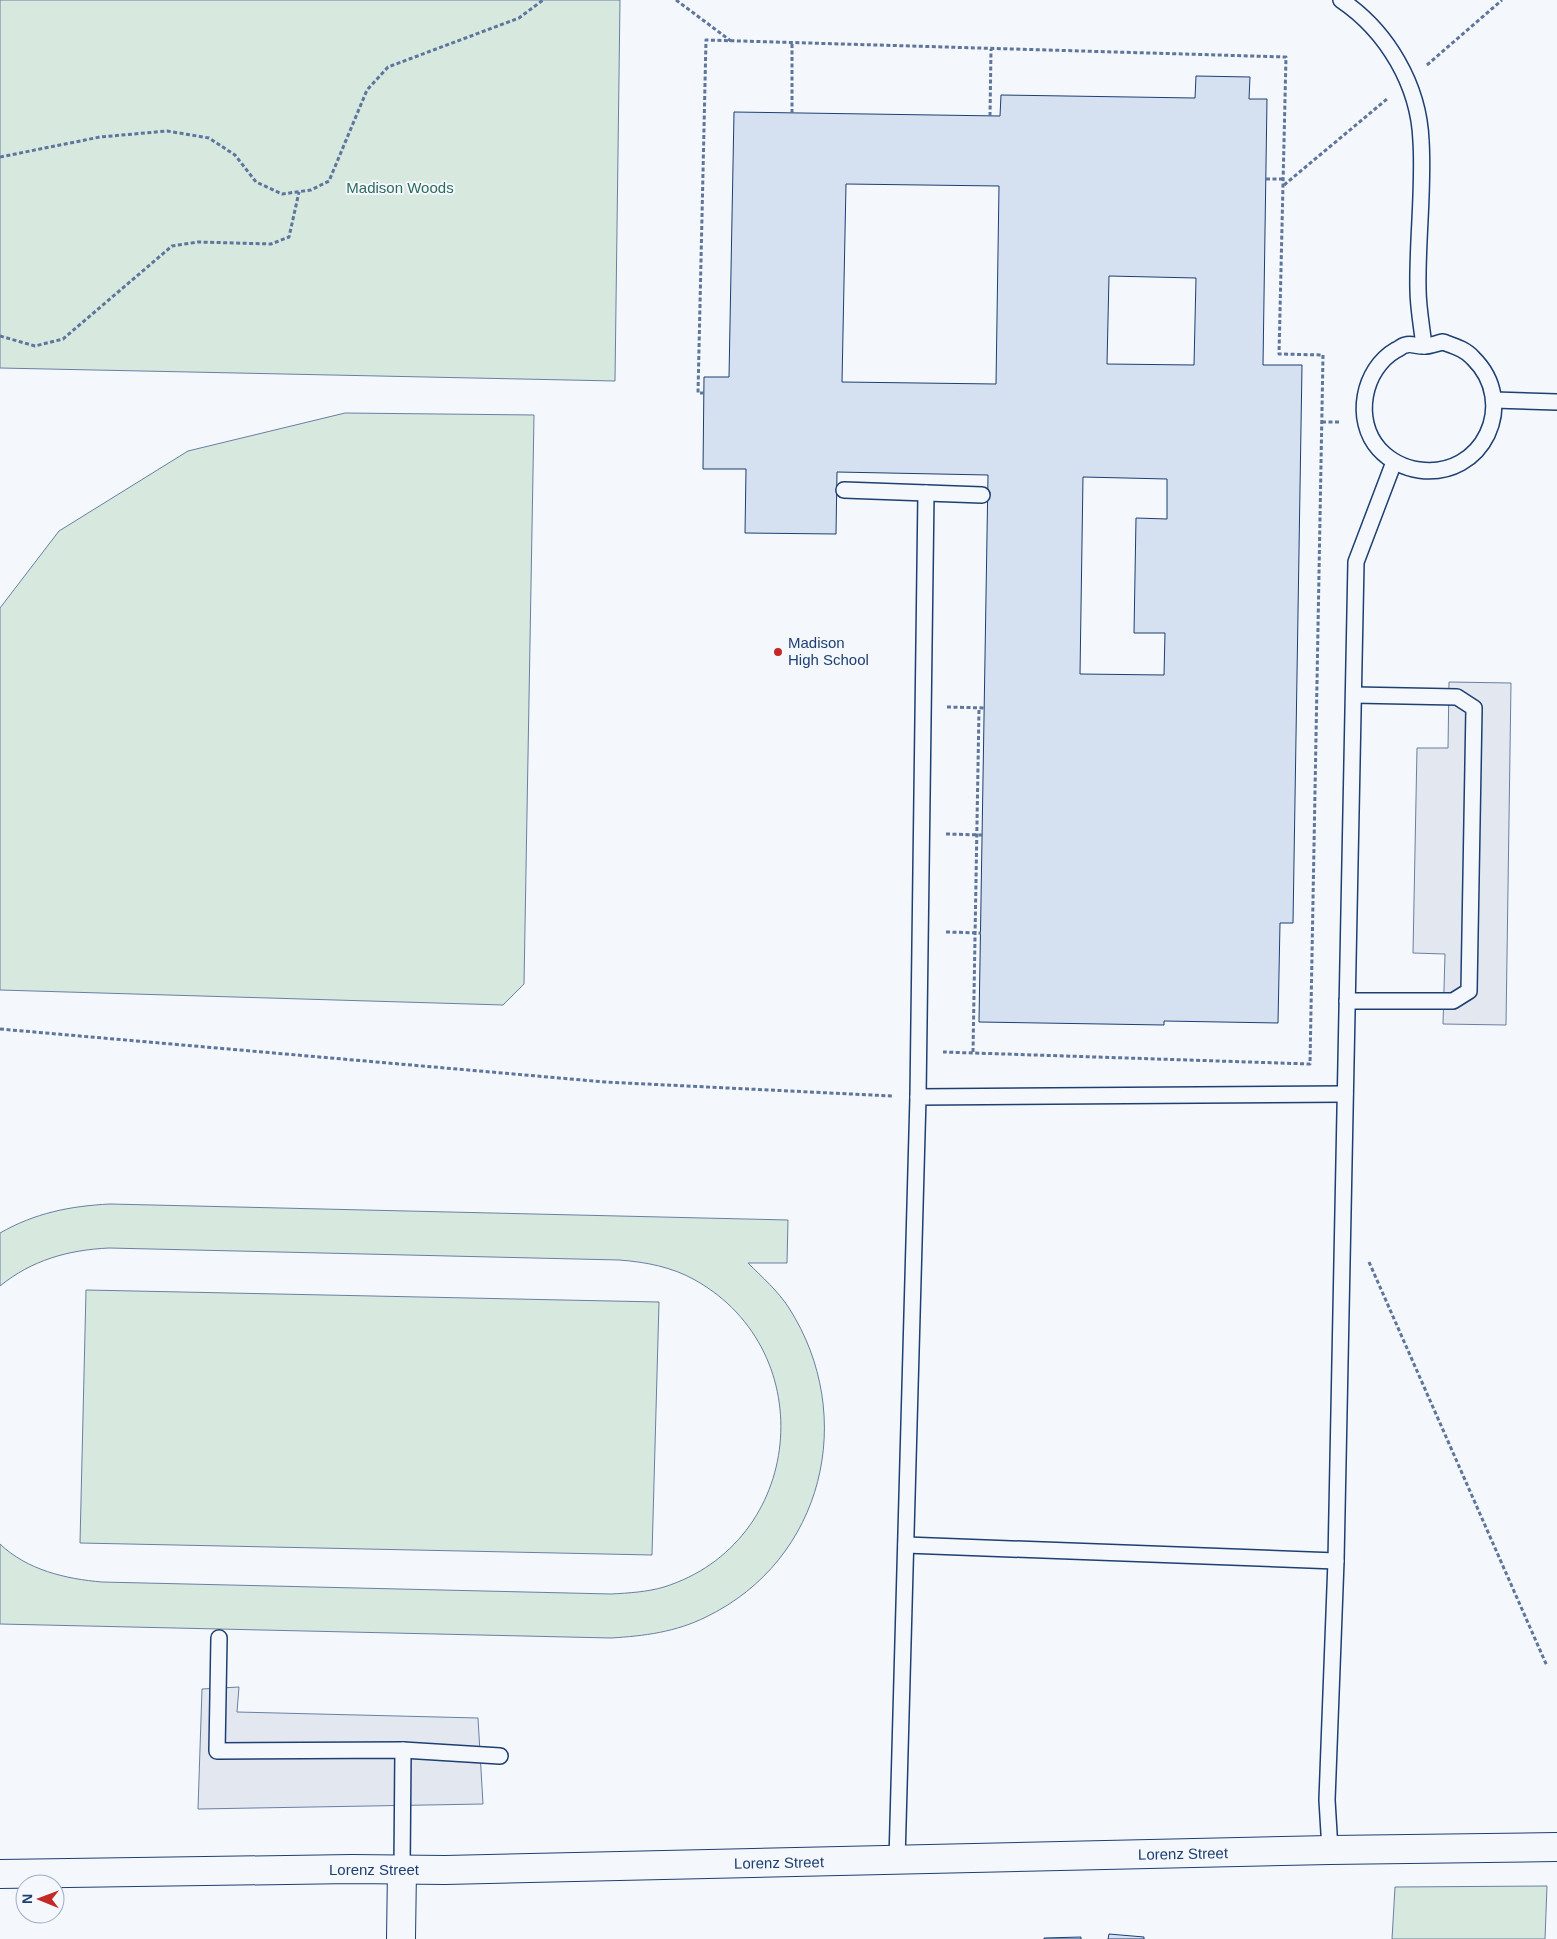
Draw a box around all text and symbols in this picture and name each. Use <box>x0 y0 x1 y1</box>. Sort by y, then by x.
park label: Madison Woods <box>346 179 454 196</box>
place label: Madison High School <box>788 634 869 668</box>
marker: Madison High School <box>772 646 784 658</box>
street label: Lorenz Street <box>1138 1844 1229 1863</box>
street label: Lorenz Street <box>734 1853 825 1872</box>
street label: Lorenz Street <box>329 1861 420 1878</box>
north arrow <box>15 1874 65 1924</box>
text: N <box>19 1894 35 1904</box>

